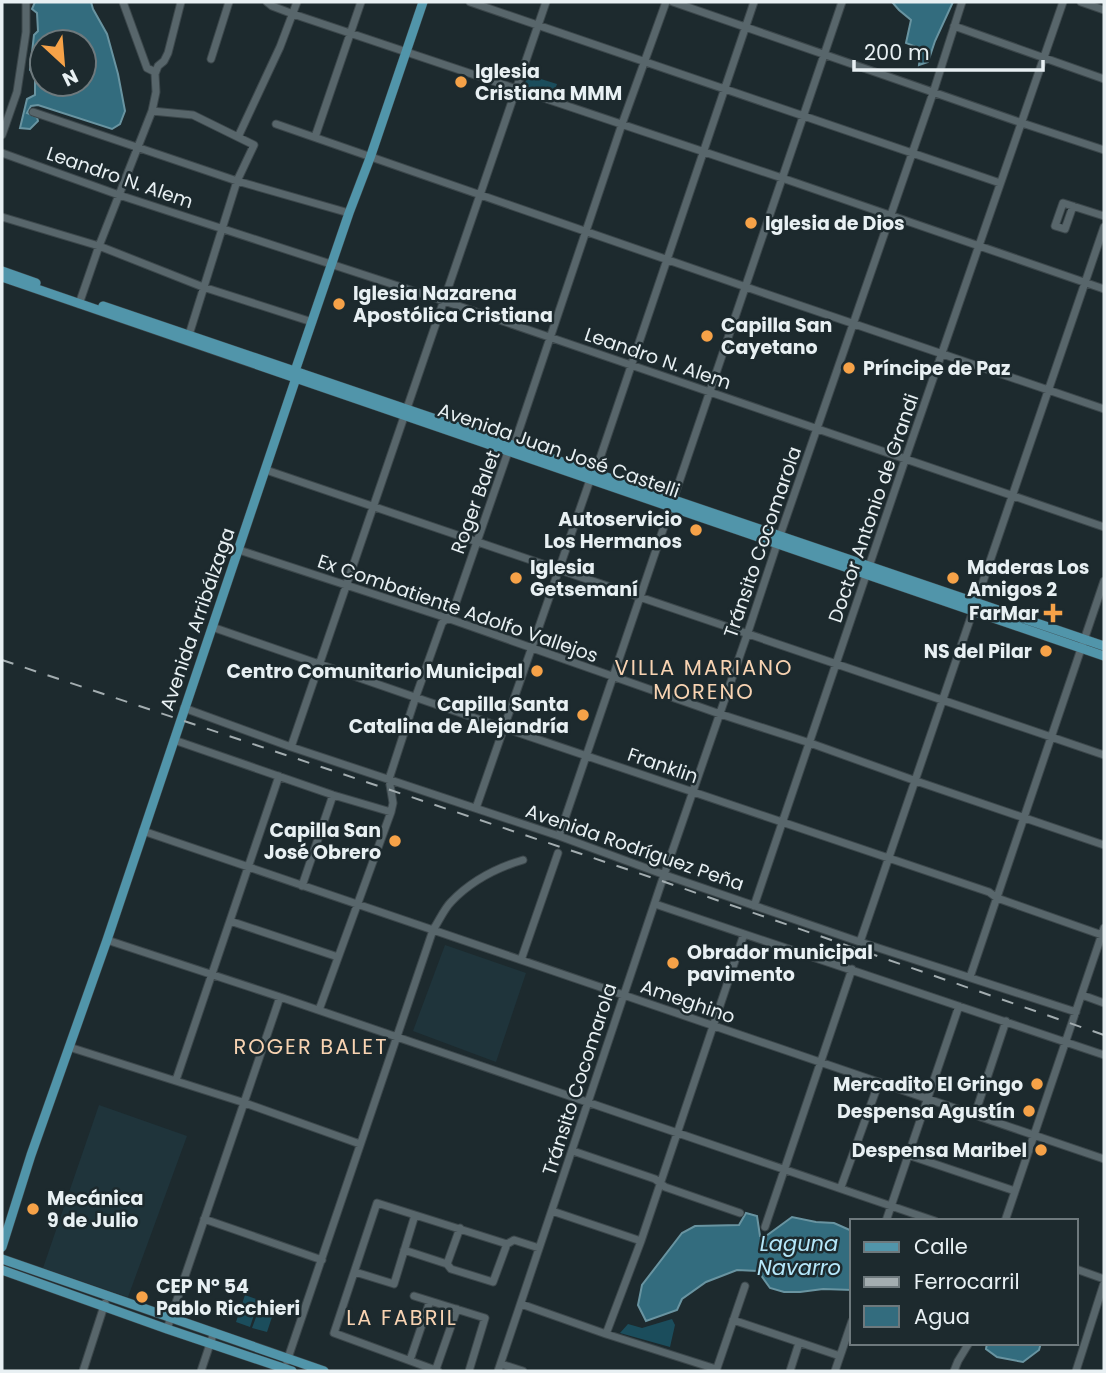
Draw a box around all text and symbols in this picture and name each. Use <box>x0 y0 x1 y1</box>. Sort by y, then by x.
north arrow <box>28 28 98 98</box>
scale bar <box>854 28 1043 72</box>
text: 200 m <box>864 38 930 67</box>
place label: Iglesia Cristiana MMM <box>475 58 622 107</box>
text: N <box>58 63 83 93</box>
marker: Iglesia Cristiana MMM <box>453 74 469 90</box>
street label: Leandro N. Alem <box>43 140 197 215</box>
place label: Iglesia de Dios <box>765 210 905 237</box>
marker: Iglesia de Dios <box>743 215 759 231</box>
place label: Iglesia Nazarena Apostólica Cristiana <box>353 280 553 329</box>
marker: Iglesia Nazarena Apostólica Cristiana <box>331 296 347 312</box>
place label: Capilla San Cayetano <box>721 312 832 361</box>
street label: Leandro N. Alem <box>581 321 735 396</box>
marker: Capilla San Cayetano <box>699 328 715 344</box>
place label: Príncipe de Paz <box>863 355 1010 382</box>
marker: Príncipe de Paz <box>841 360 857 376</box>
street label: Doctor Antonio de Grandi <box>822 390 925 626</box>
street label: Avenida Juan José Castelli <box>434 396 683 505</box>
street label: Tránsito Cocomarola <box>717 443 808 641</box>
street label: Roger Balet <box>444 447 507 558</box>
place label: Autoservicio Los Hermanos <box>544 506 682 555</box>
marker: Autoservicio Los Hermanos <box>688 522 704 538</box>
street label: Avenida Arribálzaga <box>153 524 241 714</box>
street label: Ex Combatiente Adolfo Vallejos <box>314 548 602 669</box>
place label: Iglesia Getsemaní <box>530 554 638 603</box>
place label: Maderas Los Amigos 2 <box>967 554 1089 603</box>
marker: Iglesia Getsemaní <box>508 570 524 586</box>
marker: Maderas Los Amigos 2 <box>945 570 961 586</box>
place label: FarMar <box>969 600 1039 627</box>
marker: FarMar <box>1045 605 1061 621</box>
place label: NS del Pilar <box>924 638 1032 665</box>
marker: NS del Pilar <box>1038 643 1054 659</box>
district label: VILLA MARIANO MORENO <box>615 653 793 706</box>
place label: Centro Comunitario Municipal <box>226 658 523 685</box>
marker: Centro Comunitario Municipal <box>529 663 545 679</box>
place label: Capilla Santa Catalina de Alejandría <box>349 691 569 740</box>
marker: Capilla Santa Catalina de Alejandría <box>575 707 591 723</box>
street label: Franklin <box>624 741 702 790</box>
street label: Avenida Rodríguez Peña <box>522 797 748 898</box>
place label: Capilla San José Obrero <box>264 817 381 866</box>
marker: Capilla San José Obrero <box>387 833 403 849</box>
place label: Obrador municipal pavimento <box>687 939 873 988</box>
marker: Obrador municipal pavimento <box>665 955 681 971</box>
street label: Ameghino <box>637 973 739 1030</box>
street label: Tránsito Cocomarola <box>536 979 623 1179</box>
district label: ROGER BALET <box>234 1032 389 1061</box>
place label: Mercadito El Gringo <box>833 1071 1023 1098</box>
marker: Mercadito El Gringo <box>1029 1076 1045 1092</box>
place label: Despensa Agustín <box>837 1098 1015 1125</box>
marker: Despensa Agustín <box>1021 1103 1037 1119</box>
place label: Despensa Maribel <box>852 1137 1027 1164</box>
marker: Despensa Maribel <box>1033 1142 1049 1158</box>
place label: Mecánica 9 de Julio <box>47 1185 143 1234</box>
marker: Mecánica 9 de Julio <box>25 1201 41 1217</box>
legend <box>850 1219 1078 1345</box>
water label: Laguna Navarro <box>757 1229 841 1282</box>
text: Calle <box>914 1232 968 1261</box>
text: Ferrocarril <box>914 1267 1020 1296</box>
place label: CEP Nº 54 Pablo Ricchieri <box>156 1273 300 1322</box>
marker: CEP Nº 54 Pablo Ricchieri <box>134 1289 150 1305</box>
text: Agua <box>914 1302 970 1331</box>
district label: LA FABRIL <box>346 1303 458 1332</box>

